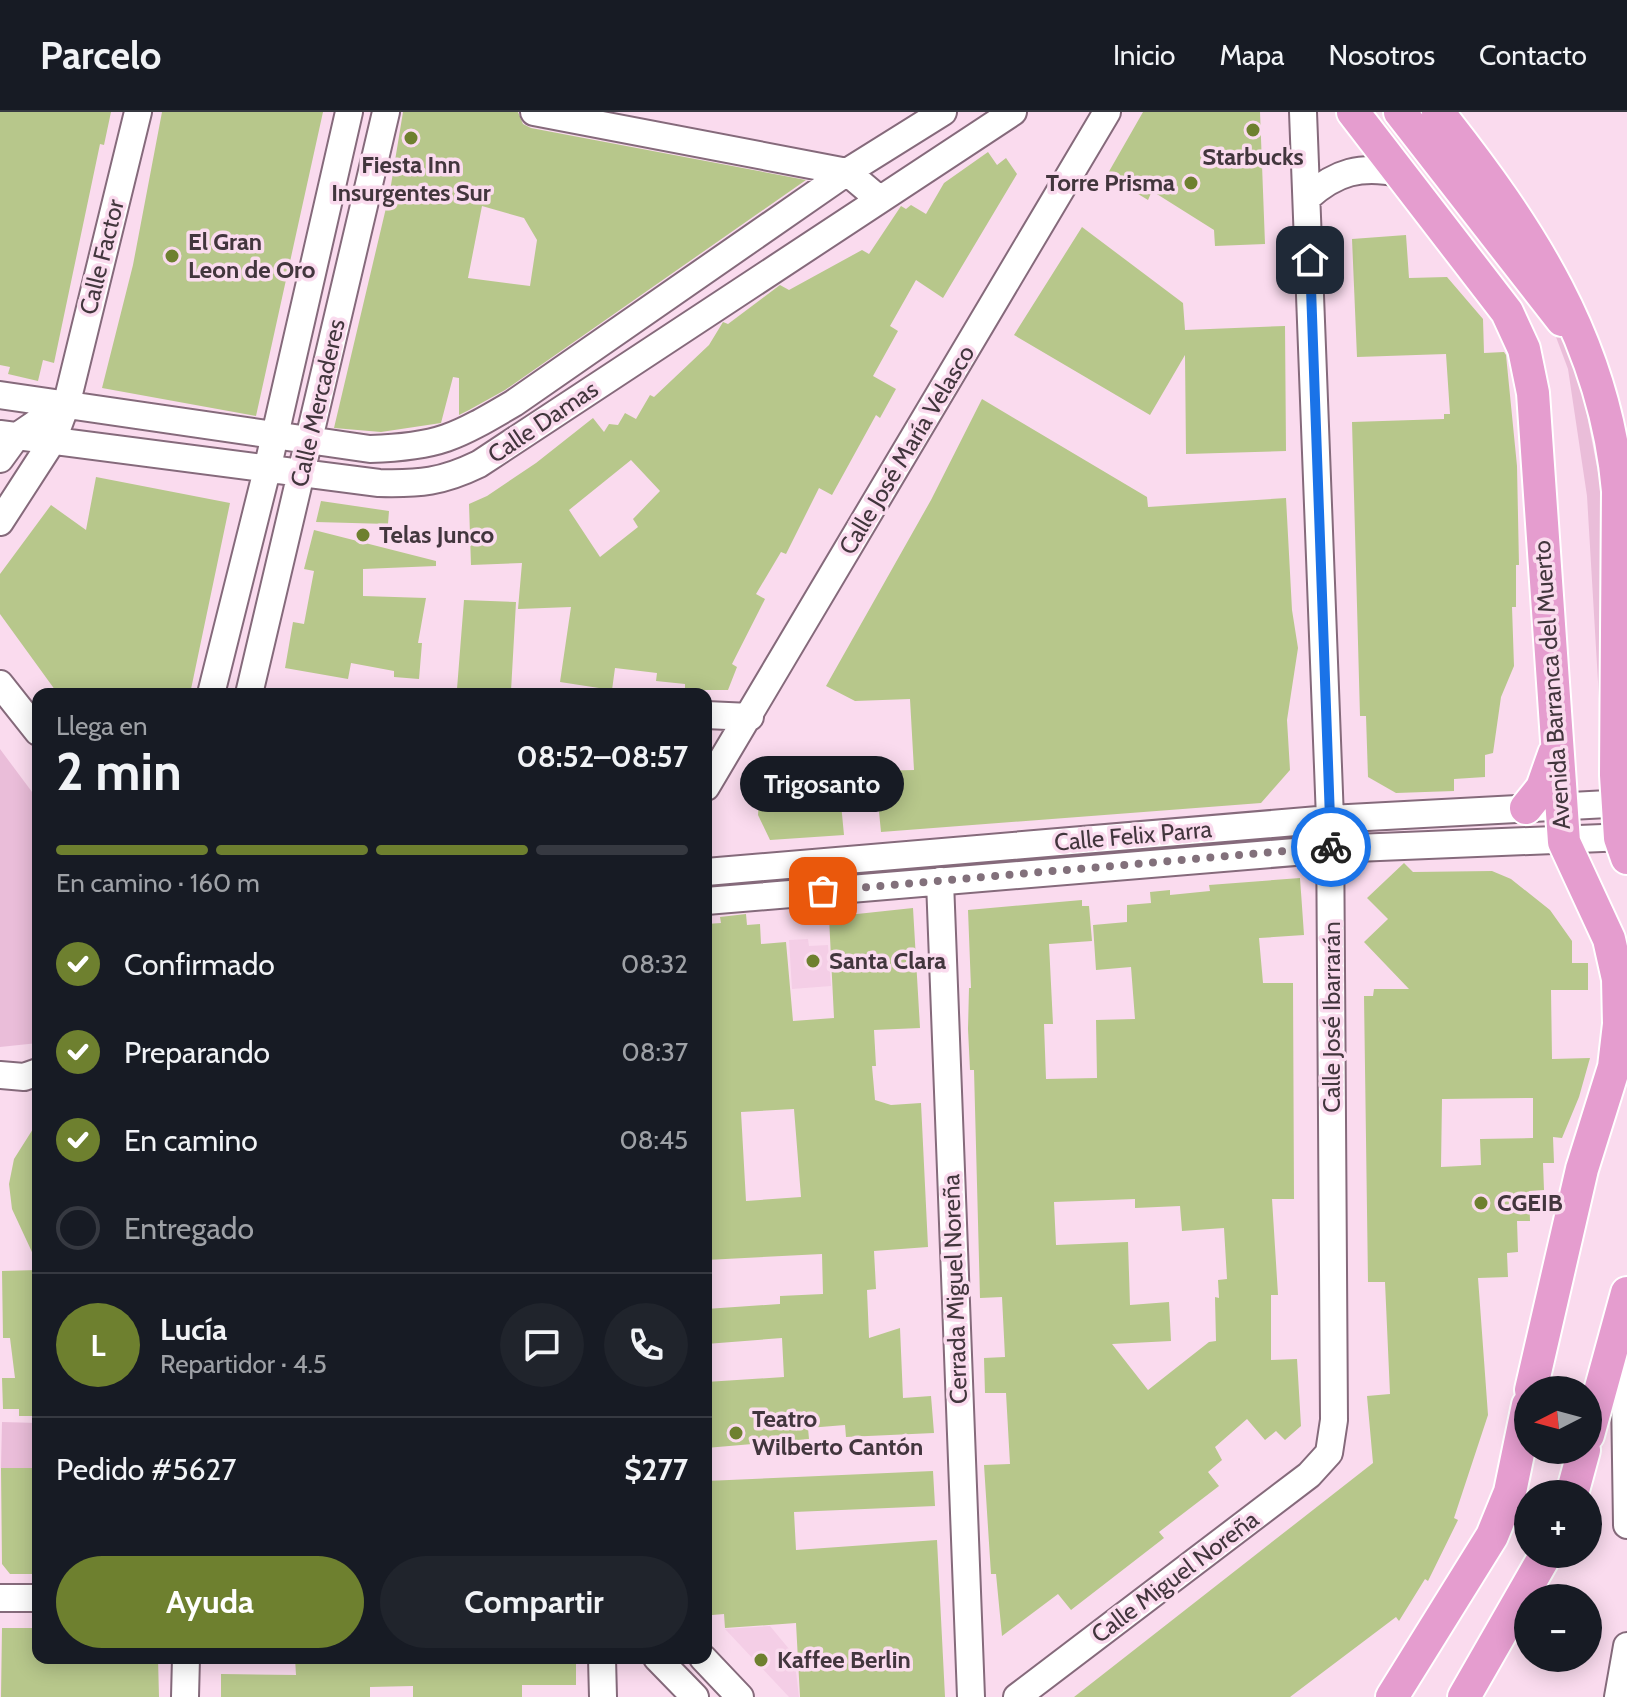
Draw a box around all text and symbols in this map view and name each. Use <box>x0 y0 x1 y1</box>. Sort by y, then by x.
text: Parcelo <box>40 32 161 79</box>
text: Inicio <box>1113 38 1176 72</box>
text: Mapa <box>1220 38 1285 72</box>
text: Nosotros <box>1329 38 1435 72</box>
text: Contacto <box>1479 38 1587 72</box>
marker: Starbucks <box>1244 121 1262 139</box>
marker: Fiesta Inn Insurgentes Sur <box>402 129 420 147</box>
place label: Starbucks <box>1202 142 1304 171</box>
place label: Fiesta Inn Insurgentes Sur <box>331 150 491 207</box>
place label: Torre Prisma <box>1046 168 1175 197</box>
marker: Torre Prisma <box>1182 174 1200 192</box>
street label: Calle Factor <box>73 196 130 317</box>
pin <box>1276 226 1344 294</box>
place label: El Gran Leon de Oro <box>188 227 316 284</box>
icon: home <box>1288 238 1332 282</box>
marker: El Gran Leon de Oro <box>163 247 181 265</box>
street label: Calle Mercaderes <box>284 316 351 490</box>
street label: Calle José María Velasco <box>833 340 980 560</box>
street label: Calle Damas <box>482 374 603 469</box>
place label: Telas Junco <box>379 520 495 549</box>
marker: Telas Junco <box>354 526 372 544</box>
street label: Avenida Barranca del Muerto <box>1527 540 1576 831</box>
text: Llega en <box>56 710 147 742</box>
text: 08:52–08:57 <box>516 738 688 775</box>
text: 2 min <box>56 740 182 803</box>
callout: Trigosanto <box>741 755 905 811</box>
text: Trigosanto <box>764 768 880 800</box>
courier <box>1291 807 1371 887</box>
street label: Calle Felix Parra <box>1053 814 1213 857</box>
icon: bike <box>1309 825 1353 869</box>
pin <box>789 857 857 925</box>
text: En camino · 160 m <box>56 867 260 899</box>
icon: bag <box>801 869 845 913</box>
street label: Calle José Ibarrarán <box>1317 921 1346 1113</box>
icon: check <box>56 942 100 986</box>
text: Confirmado <box>124 946 275 983</box>
place label: Santa Clara <box>829 946 946 975</box>
text: 08:32 <box>621 948 688 980</box>
marker: Santa Clara <box>804 952 822 970</box>
icon: check <box>56 1030 100 1074</box>
text: Preparando <box>124 1034 270 1071</box>
text: 08:37 <box>622 1036 688 1068</box>
icon: check <box>56 1118 100 1162</box>
text: En camino <box>124 1122 258 1159</box>
text: 08:45 <box>620 1124 688 1156</box>
street label: Cerrada Miguel Noreña <box>936 1173 973 1404</box>
place label: CGEIB <box>1497 1188 1563 1217</box>
marker: CGEIB <box>1472 1194 1490 1212</box>
text: Entregado <box>124 1210 254 1247</box>
button: chat <box>500 1303 584 1387</box>
button: phone <box>604 1303 688 1387</box>
text: Lucía <box>160 1311 227 1348</box>
text: L <box>90 1327 106 1364</box>
text: Repartidor · 4.5 <box>160 1348 327 1380</box>
north arrow <box>1514 1376 1602 1464</box>
map controls <box>1514 1376 1602 1672</box>
place label: Teatro Wilberto Cantón <box>752 1404 923 1461</box>
marker: Teatro Wilberto Cantón <box>727 1424 745 1442</box>
text: Pedido #5627 <box>56 1451 236 1488</box>
text: $277 <box>624 1451 688 1488</box>
button: + <box>1514 1480 1602 1568</box>
street label: Calle Miguel Noreña <box>1085 1504 1264 1649</box>
button: Ayuda <box>56 1556 364 1648</box>
button: Compartir <box>380 1556 688 1648</box>
button: − <box>1514 1584 1602 1672</box>
place label: Kaffee Berlin <box>777 1645 911 1674</box>
marker: Kaffee Berlin <box>752 1651 770 1669</box>

